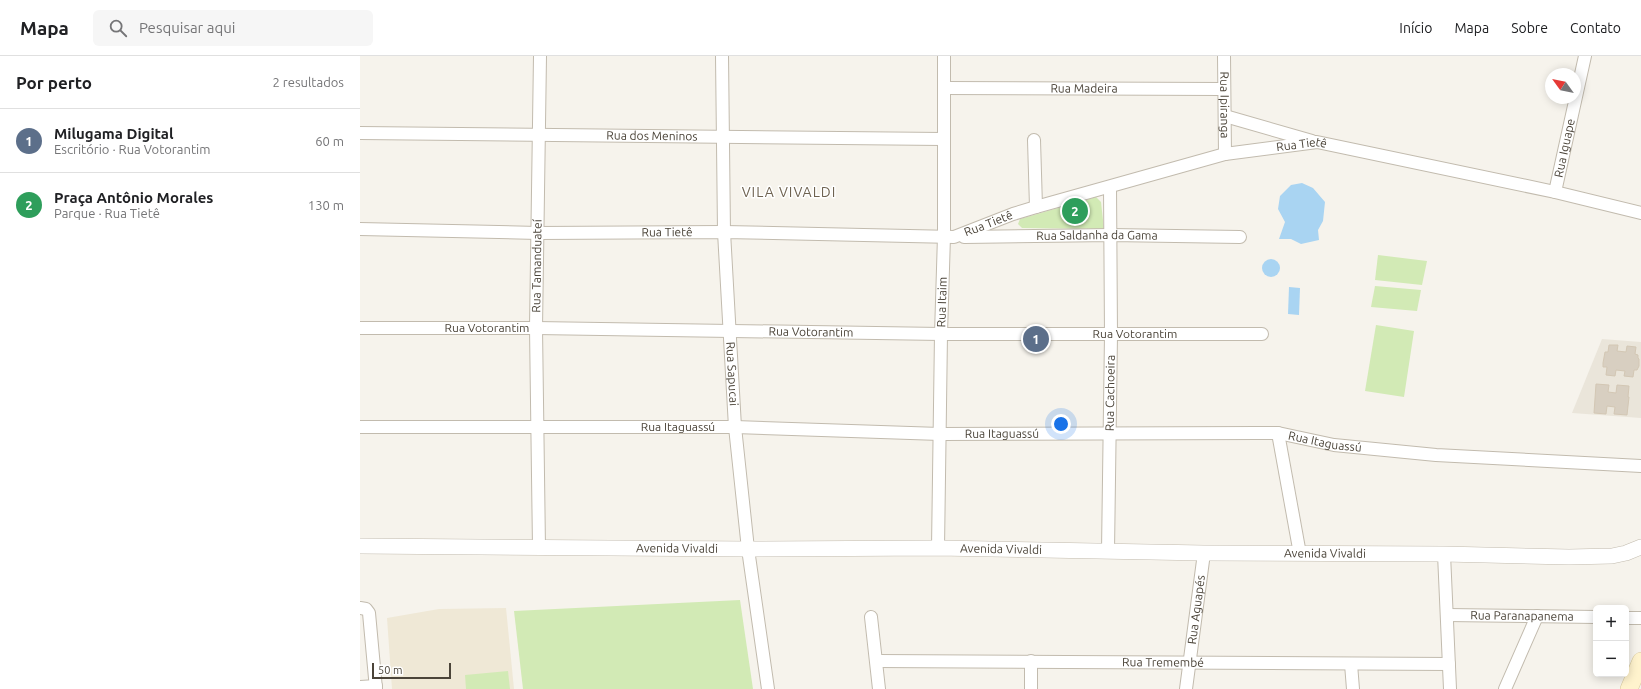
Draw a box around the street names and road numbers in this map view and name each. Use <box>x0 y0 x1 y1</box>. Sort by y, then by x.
street label: Rua Ipiranga <box>1218 71 1232 139</box>
street label: Rua Madeira <box>1050 81 1118 95</box>
street label: Rua Iguape <box>1551 117 1577 179</box>
street label: Rua dos Meninos <box>606 129 698 142</box>
street label: Rua Tietê <box>1275 135 1328 153</box>
street label: Rua Tietê <box>962 208 1014 238</box>
street label: Rua Tamanduateí <box>529 218 544 313</box>
street label: Rua Tietê <box>641 225 693 238</box>
street label: Rua Saldanha da Gama <box>1036 228 1158 242</box>
street label: Rua Itaim <box>934 277 949 327</box>
street label: Rua Votorantim <box>445 321 529 334</box>
street label: Rua Votorantim <box>768 324 853 339</box>
street label: Rua Votorantim <box>1093 327 1177 340</box>
street label: Rua Sapucai <box>724 341 741 406</box>
street label: Rua Cachoeira <box>1103 355 1117 431</box>
street label: Rua Itaguassú <box>641 420 715 433</box>
street label: Rua Itaguassú <box>965 427 1039 440</box>
street label: Rua Itaguassú <box>1287 428 1362 454</box>
street label: Avenida Vivaldi <box>636 541 718 555</box>
street label: Avenida Vivaldi <box>960 541 1042 556</box>
street label: Avenida Vivaldi <box>1284 546 1366 560</box>
street label: Rua Aguapés <box>1185 574 1207 645</box>
street label: Rua Paranapanema <box>1470 608 1574 623</box>
street label: Rua Tremembé <box>1122 655 1204 669</box>

